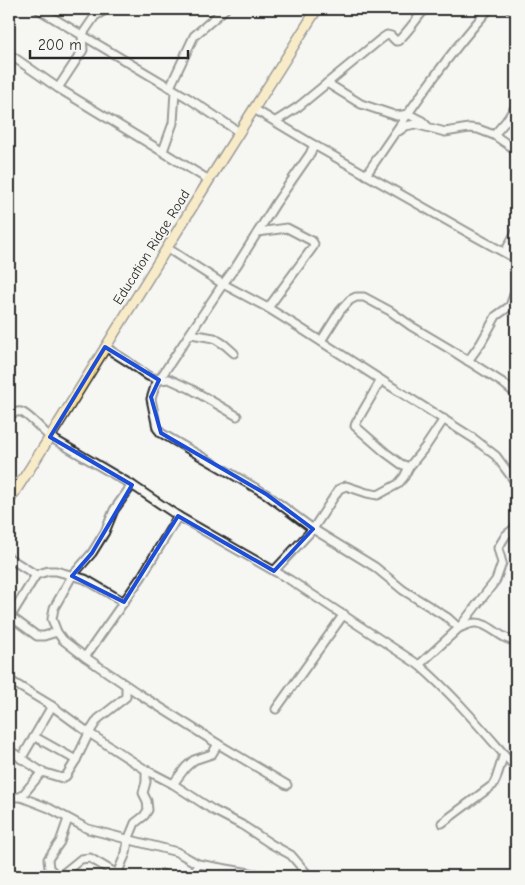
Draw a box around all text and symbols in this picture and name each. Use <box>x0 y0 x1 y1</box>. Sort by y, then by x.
scale bar <box>30 28 188 60</box>
text: 200 m <box>38 36 82 54</box>
street label: Education Ridge Road <box>109 187 194 308</box>

